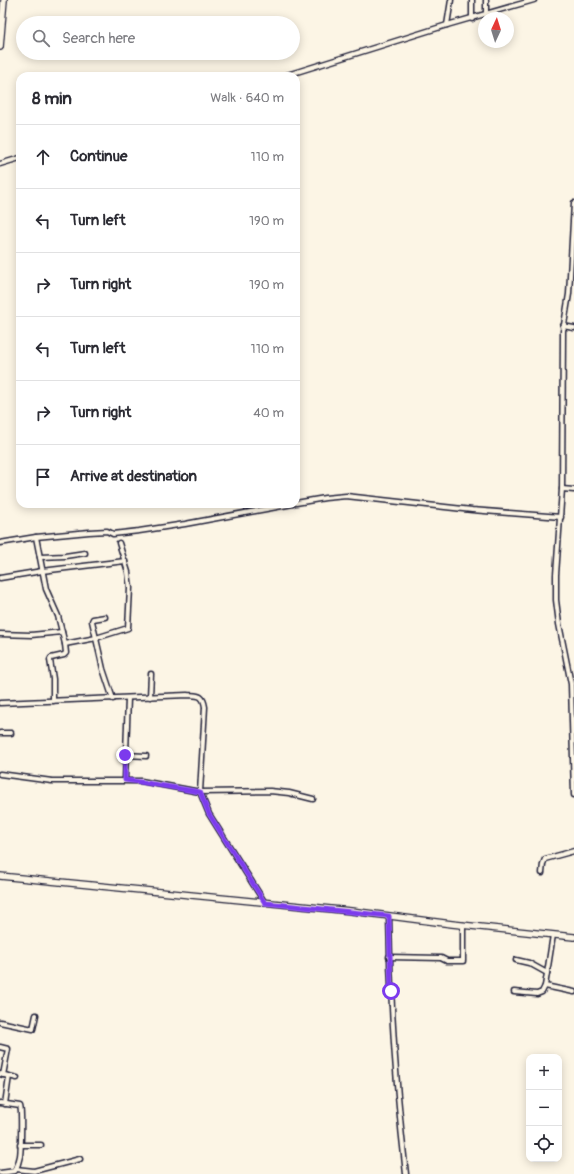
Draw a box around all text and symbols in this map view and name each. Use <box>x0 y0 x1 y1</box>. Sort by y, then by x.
north arrow <box>478 12 514 48</box>
search box <box>16 16 300 60</box>
icon: search <box>30 27 52 49</box>
text: Search here <box>62 29 135 48</box>
text: 8 min <box>32 88 72 109</box>
text: Walk · 640 m <box>210 90 284 106</box>
icon: ahead <box>32 146 54 168</box>
text: Continue <box>70 147 128 166</box>
text: 110 m <box>251 149 284 165</box>
icon: left <box>32 210 54 232</box>
text: Turn left <box>70 211 126 230</box>
text: 190 m <box>249 213 284 229</box>
icon: right <box>32 274 54 296</box>
text: Turn right <box>70 275 131 294</box>
text: 190 m <box>249 277 284 293</box>
icon: left <box>32 338 54 360</box>
text: Turn left <box>70 339 126 358</box>
text: 110 m <box>251 341 284 357</box>
icon: right <box>32 402 54 424</box>
text: Turn right <box>70 403 131 422</box>
text: 40 m <box>253 405 284 421</box>
icon: arrive <box>32 466 54 488</box>
text: Arrive at destination <box>70 467 197 486</box>
route end <box>116 746 134 764</box>
route start <box>382 982 400 1000</box>
map controls <box>526 1054 562 1162</box>
button: + <box>526 1054 562 1090</box>
button: − <box>526 1090 562 1126</box>
button: locate <box>526 1126 562 1162</box>

